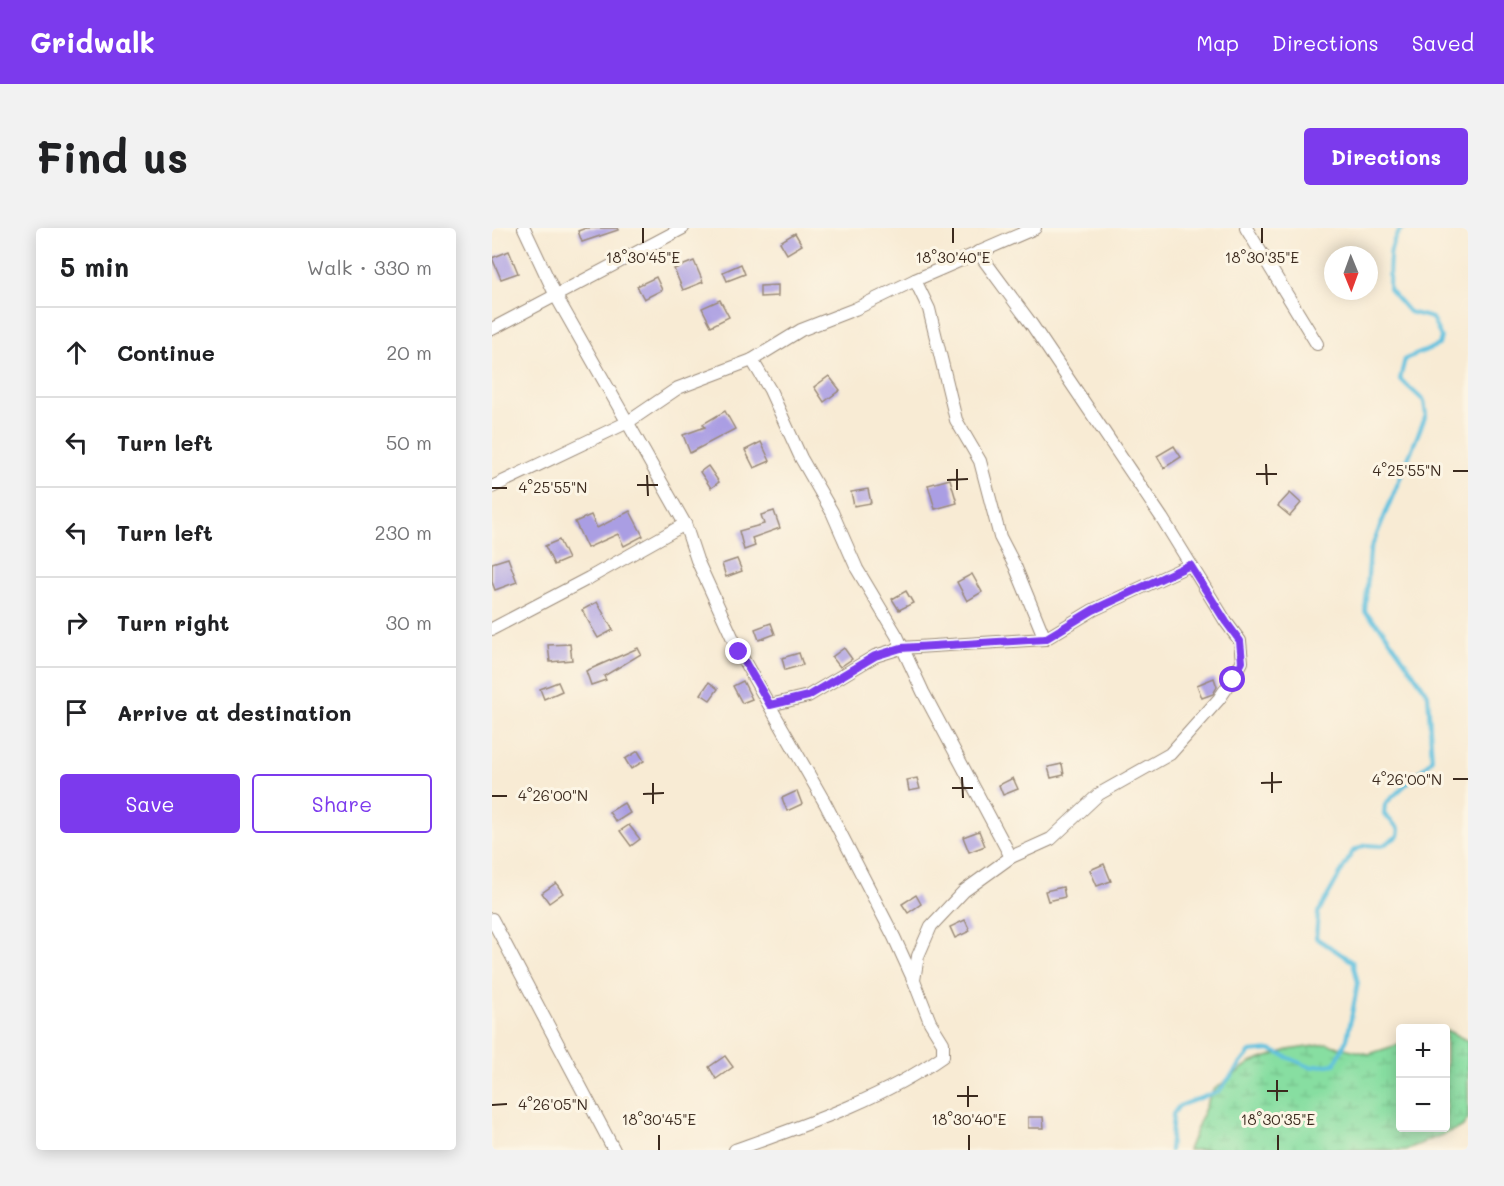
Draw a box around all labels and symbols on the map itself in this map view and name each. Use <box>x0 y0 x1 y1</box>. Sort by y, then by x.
north arrow <box>1324 246 1378 300</box>
text: 18°30'45"E <box>606 247 681 267</box>
text: 18°30'40"E <box>916 247 991 267</box>
text: 18°30'35"E <box>1225 247 1300 267</box>
text: 4°25'55"N <box>1373 460 1441 480</box>
text: 4°25'55"N <box>519 477 587 497</box>
route end <box>725 638 751 664</box>
route start <box>1219 666 1245 692</box>
text: 4°26'00"N <box>1372 769 1442 789</box>
text: 4°26'00"N <box>518 785 588 805</box>
text: 4°26'05"N <box>518 1094 588 1114</box>
text: 18°30'45"E <box>622 1109 697 1129</box>
text: 18°30'40"E <box>932 1109 1007 1129</box>
text: 18°30'35"E <box>1241 1109 1316 1129</box>

